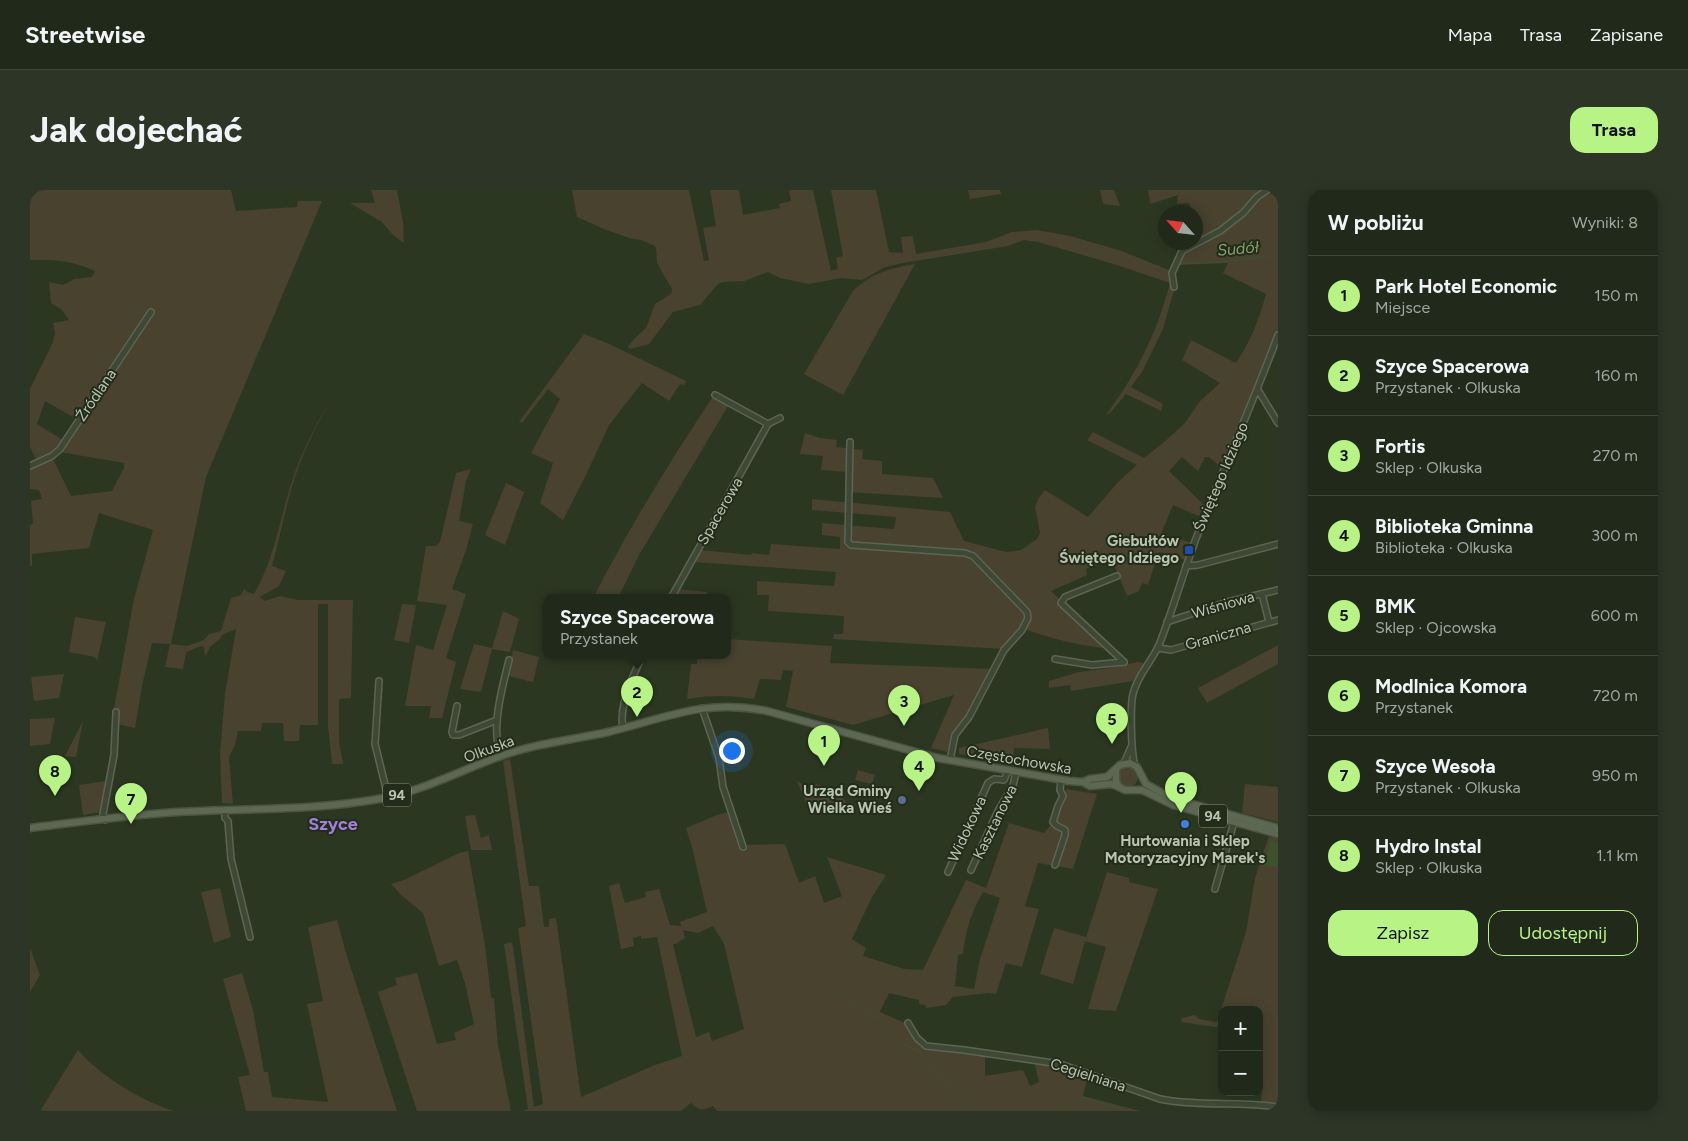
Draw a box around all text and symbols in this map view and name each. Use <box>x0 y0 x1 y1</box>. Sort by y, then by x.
text: Streetwise <box>25 20 145 49</box>
text: Mapa <box>1448 24 1492 46</box>
text: Trasa <box>1520 24 1562 46</box>
text: Zapisane <box>1590 24 1663 46</box>
button: Trasa <box>1570 107 1658 153</box>
text: Jak dojechać <box>30 109 243 151</box>
north arrow <box>1158 205 1203 250</box>
text: W pobliżu <box>1328 210 1424 235</box>
text: Wyniki: 8 <box>1572 213 1638 232</box>
water label: Sudół <box>1216 237 1260 260</box>
text: Park Hotel Economic <box>1375 275 1557 298</box>
text: 1 <box>1341 286 1347 305</box>
text: 150 m <box>1594 286 1638 305</box>
text: Miejsce <box>1375 298 1430 317</box>
text: Szyce Spacerowa <box>1375 355 1529 378</box>
street label: Źródlana <box>72 365 120 425</box>
text: 2 <box>1339 366 1349 385</box>
text: 160 m <box>1595 366 1638 385</box>
text: Przystanek · Olkuska <box>1375 378 1521 397</box>
street label: Świętego Idziego <box>1190 419 1252 534</box>
text: Fortis <box>1375 435 1425 458</box>
text: 3 <box>1340 446 1348 465</box>
text: 270 m <box>1593 446 1638 465</box>
text: Sklep · Olkuska <box>1375 458 1482 477</box>
street label: Spacerowa <box>693 474 747 548</box>
text: Biblioteka Gminna <box>1375 515 1533 538</box>
text: 4 <box>1339 526 1349 545</box>
text: 300 m <box>1591 526 1638 545</box>
place label: Giebułtów Świętego Idziego <box>1059 532 1179 567</box>
text: Biblioteka · Olkuska <box>1375 538 1513 557</box>
marker: Giebułtów Świętego Idziego <box>1183 544 1195 556</box>
street label: Wiśniowa <box>1190 587 1256 623</box>
popup <box>543 594 731 659</box>
text: BMK <box>1375 595 1416 618</box>
text: Szyce Spacerowa <box>560 606 714 629</box>
text: 5 <box>1339 606 1349 625</box>
text: 600 m <box>1591 606 1638 625</box>
street label: Graniczna <box>1183 618 1253 654</box>
text: Sklep · Ojcowska <box>1375 618 1496 637</box>
text: Przystanek <box>560 629 638 648</box>
text: Modlnica Komora <box>1375 675 1527 698</box>
pin: 2 <box>621 676 653 717</box>
pin: 3 <box>888 685 920 726</box>
text: 6 <box>1339 686 1349 705</box>
text: 720 m <box>1593 686 1638 705</box>
text: Przystanek <box>1375 698 1453 717</box>
pin: 5 <box>1096 703 1128 744</box>
pin: 1 <box>808 725 840 766</box>
street label: Olkuska <box>461 732 517 766</box>
your location <box>719 738 745 764</box>
street label: Częstochowska <box>965 742 1073 778</box>
pin: 4 <box>903 750 935 791</box>
pin: 8 <box>39 755 71 796</box>
text: Szyce Wesoła <box>1375 755 1496 778</box>
text: 7 <box>1340 766 1348 785</box>
text: 950 m <box>1592 766 1638 785</box>
pin: 6 <box>1165 772 1197 813</box>
text: Przystanek · Olkuska <box>1375 778 1521 797</box>
place label: Urząd Gminy Wielka Wieś <box>803 782 892 817</box>
street label: Kasztanowa <box>969 782 1021 862</box>
pin: 7 <box>115 783 147 824</box>
road number: 94 <box>383 784 411 806</box>
street label: Widokowa <box>944 793 990 865</box>
marker: Urząd Gminy Wielka Wieś <box>896 794 908 806</box>
road number: 94 <box>1199 804 1227 828</box>
district label: Szyce <box>308 813 358 835</box>
marker: Hurtowania i Sklep Motoryzacyjny Marek's <box>1179 818 1191 830</box>
place label: Hurtowania i Sklep Motoryzacyjny Marek's <box>1105 832 1265 867</box>
text: Hydro Instal <box>1375 835 1481 858</box>
text: 8 <box>1339 846 1349 865</box>
text: 1.1 km <box>1596 846 1638 865</box>
text: Sklep · Olkuska <box>1375 858 1482 877</box>
button: Zapisz <box>1328 910 1478 956</box>
button: Udostępnij <box>1488 910 1638 956</box>
map controls <box>1218 1006 1263 1096</box>
button: + <box>1218 1006 1263 1051</box>
button: − <box>1218 1051 1263 1096</box>
street label: Cegielniana <box>1048 1054 1128 1096</box>

